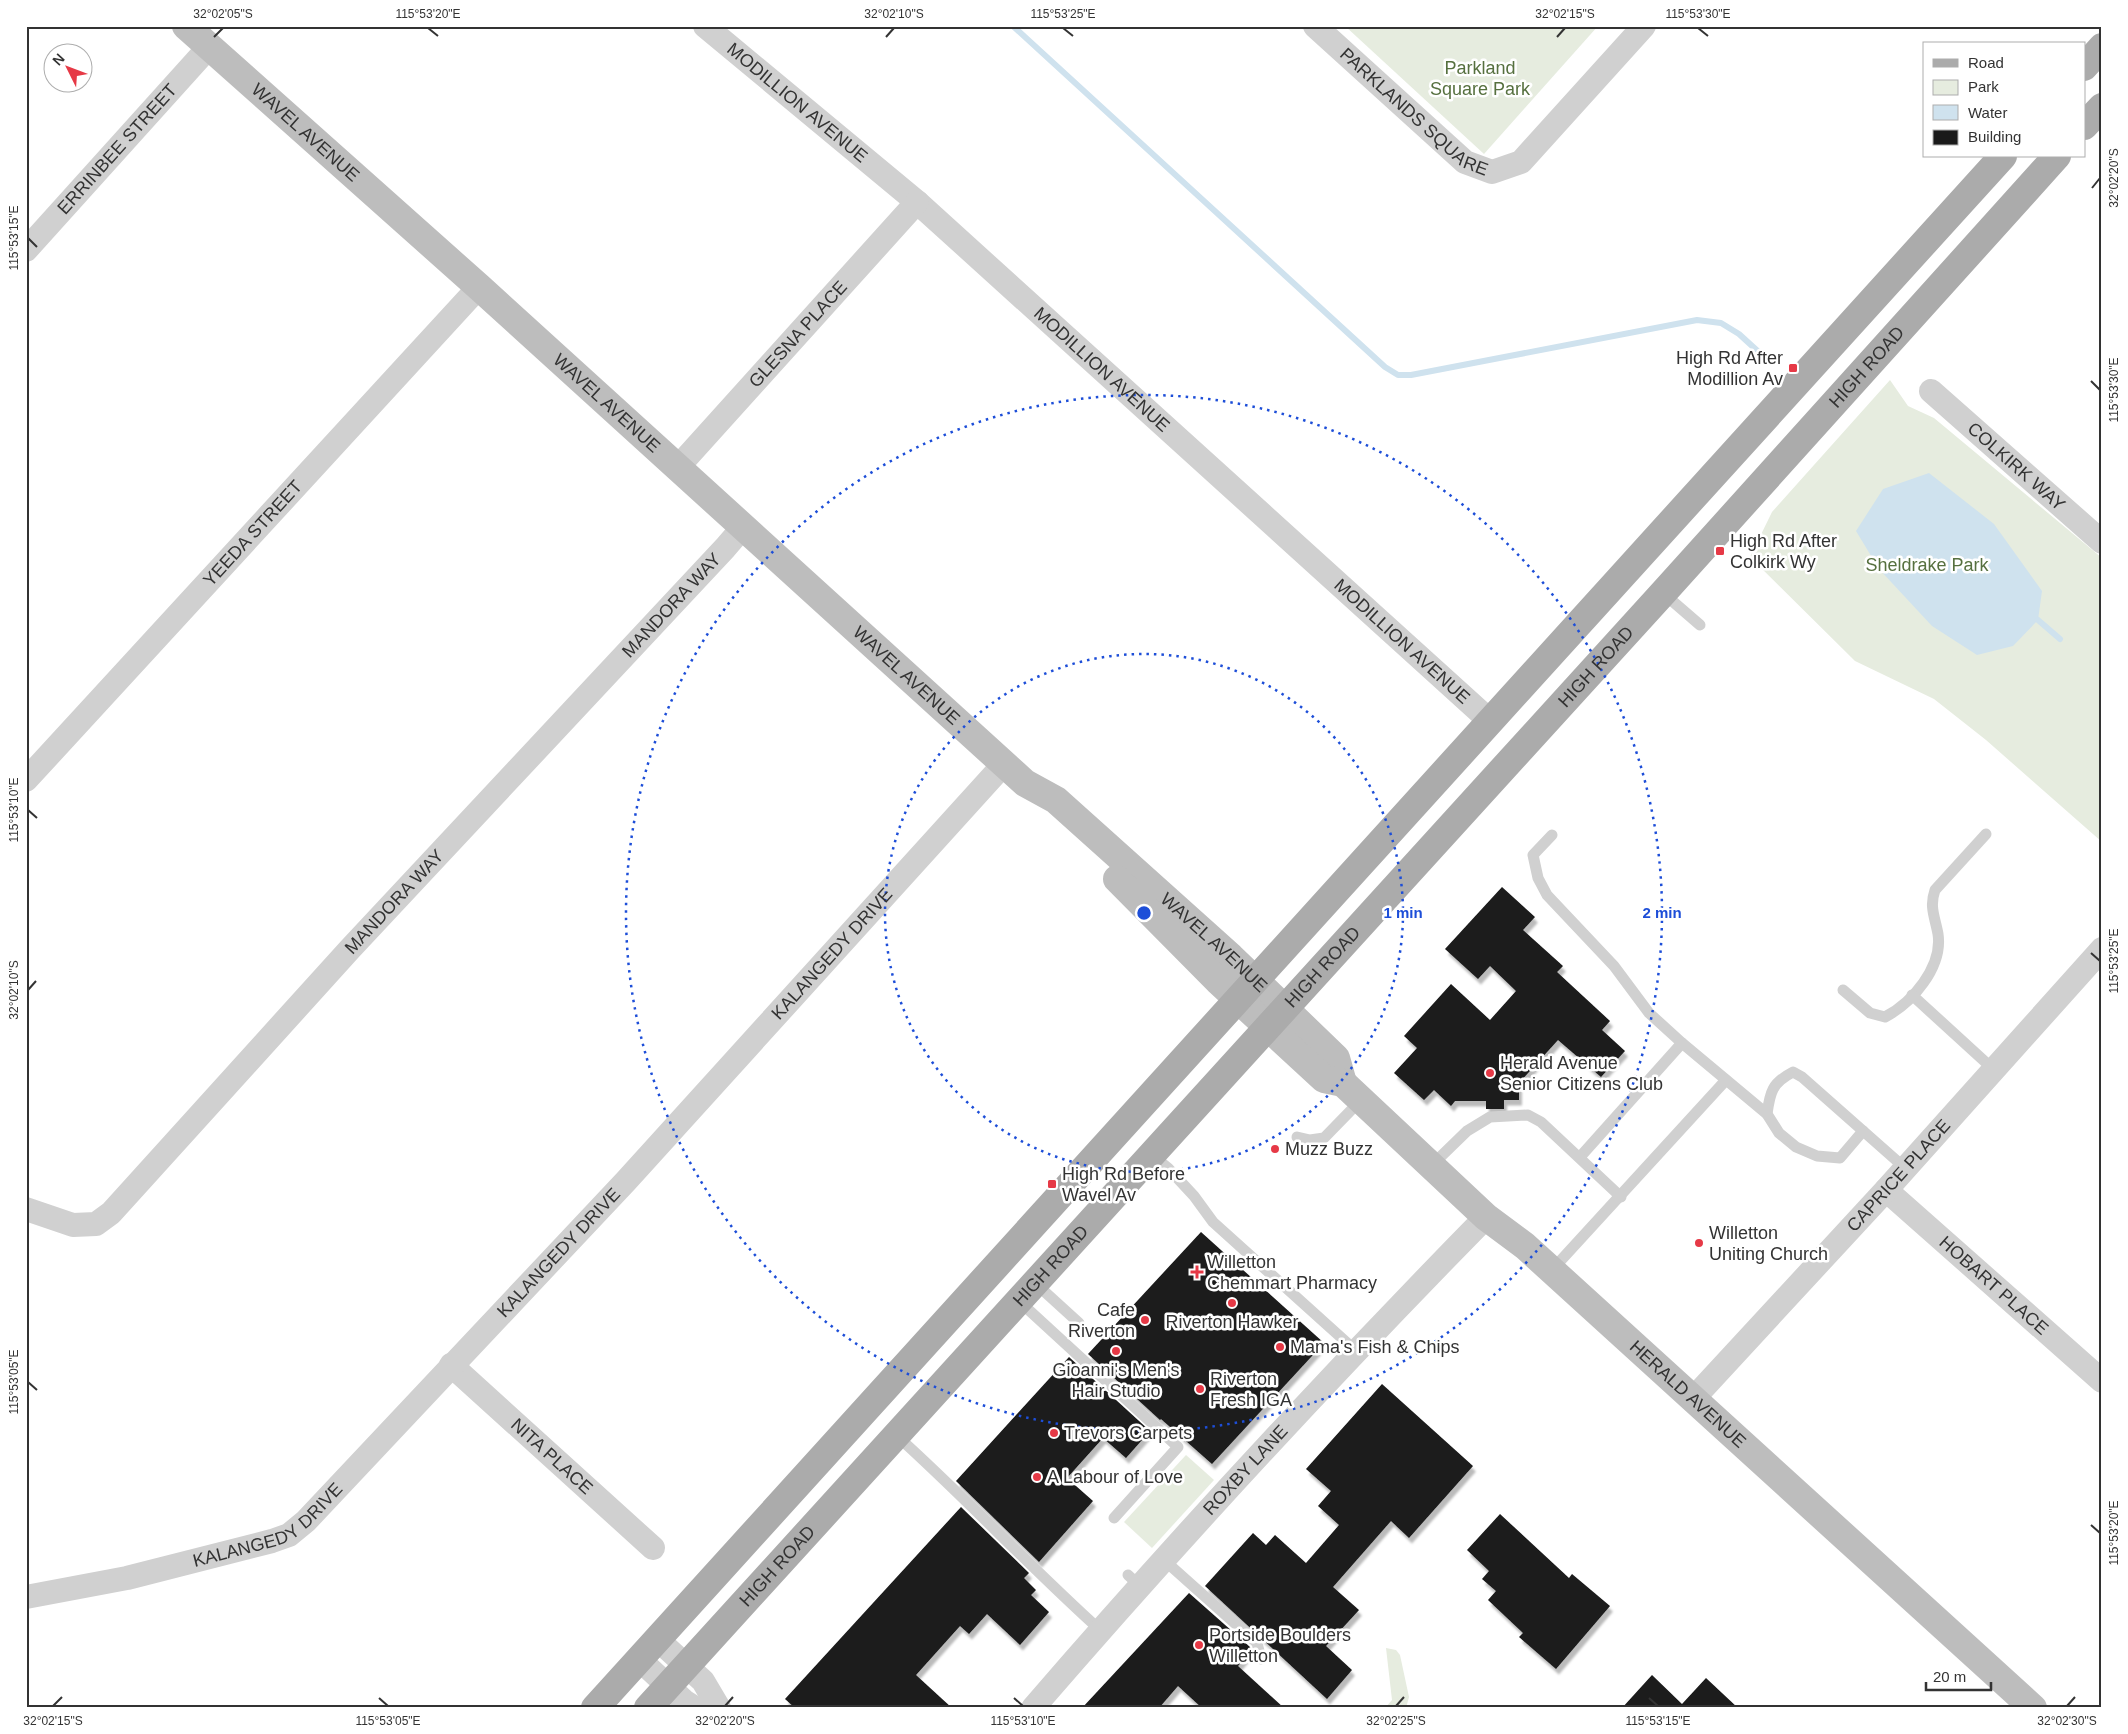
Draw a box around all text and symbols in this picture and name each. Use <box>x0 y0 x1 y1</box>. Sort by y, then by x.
text: 32°02'05"S <box>193 7 253 21</box>
text: 115°53'20"E <box>395 7 461 21</box>
text: 32°02'10"S <box>864 7 924 21</box>
text: 115°53'25"E <box>1030 7 1096 21</box>
text: 32°02'15"S <box>1535 7 1595 21</box>
text: 115°53'30"E <box>1665 7 1731 21</box>
street label: MODILLION AVENUE <box>723 39 871 167</box>
north arrow <box>42 42 92 92</box>
legend <box>1923 42 2086 158</box>
street label: PARKLANDS SQUARE <box>1336 44 1491 180</box>
text: N <box>49 50 68 68</box>
text: Road <box>1968 54 2004 71</box>
park label: Parkland Square Park <box>1430 58 1531 99</box>
text: Park <box>1968 78 1999 95</box>
street label: WAVEL AVENUE <box>248 79 363 185</box>
street label: ERRINBEE STREET <box>53 80 181 218</box>
text: Water <box>1968 104 2007 121</box>
text: Building <box>1968 128 2021 145</box>
text: 32°02'20"S <box>2107 148 2121 208</box>
text: 115°53'15"E <box>7 205 21 271</box>
street label: GLESNA PLACE <box>745 277 851 391</box>
street label: MODILLION AVENUE <box>1030 303 1174 436</box>
street label: HIGH ROAD <box>1825 322 1908 412</box>
place label: High Rd After Modillion Av <box>1676 348 1783 389</box>
street label: WAVEL AVENUE <box>549 350 664 457</box>
text: 115°53'30"E <box>2107 357 2121 423</box>
marker: High Rd After Modillion Av <box>1787 362 1799 374</box>
street label: COLKIRK WAY <box>1964 418 2069 515</box>
street label: YEEDA STREET <box>199 476 306 590</box>
place label: High Rd After Colkirk Wy <box>1730 531 1837 572</box>
marker: High Rd After Colkirk Wy <box>1714 545 1726 557</box>
street label: MANDORA WAY <box>618 549 725 661</box>
park label: Sheldrake Park <box>1865 555 1990 575</box>
street label: MODILLION AVENUE <box>1330 575 1474 708</box>
street label: WAVEL AVENUE <box>849 622 964 729</box>
street label: HIGH ROAD <box>1554 622 1638 711</box>
text: 115°53'10"E <box>7 777 21 843</box>
street label: MANDORA WAY <box>341 846 448 958</box>
street label: KALANGEDY DRIVE <box>767 884 896 1023</box>
street label: WAVEL AVENUE <box>1157 889 1271 996</box>
centre of rings <box>1135 904 1153 922</box>
text: 1 min <box>1383 904 1423 921</box>
text: 2 min <box>1642 904 1682 921</box>
street label: HIGH ROAD <box>1281 923 1364 1012</box>
text: 115°53'25"E <box>2107 928 2121 994</box>
text: 32°02'10"S <box>7 960 21 1020</box>
place label: Herald Avenue Senior Citizens Club <box>1500 1053 1663 1094</box>
marker: Herald Avenue Senior Citizens Club <box>1484 1067 1496 1079</box>
street label: CAPRICE PLACE <box>1843 1115 1954 1236</box>
place label: Muzz Buzz <box>1285 1139 1373 1159</box>
marker: Muzz Buzz <box>1269 1143 1281 1155</box>
place label: High Rd Before Wavel Av <box>1062 1164 1185 1205</box>
marker: High Rd Before Wavel Av <box>1046 1178 1058 1190</box>
street label: KALANGEDY DRIVE <box>493 1184 624 1321</box>
street label: HIGH ROAD <box>1009 1221 1092 1310</box>
place label: Willetton Uniting Church <box>1709 1223 1828 1264</box>
street label: HOBART PLACE <box>1935 1232 2052 1339</box>
marker: Willetton Uniting Church <box>1693 1237 1705 1249</box>
place label: Willetton Chemmart Pharmacy <box>1207 1252 1377 1293</box>
marker: Willetton Chemmart Pharmacy <box>1191 1266 1203 1278</box>
marker: Riverton Hawker <box>1226 1297 1238 1309</box>
place label: Cafe Riverton <box>1068 1300 1135 1341</box>
place label: Riverton Hawker <box>1165 1312 1299 1332</box>
marker: Cafe Riverton <box>1139 1314 1151 1326</box>
street label: HERALD AVENUE <box>1626 1336 1750 1452</box>
place label: Mama's Fish & Chips <box>1290 1337 1459 1357</box>
marker: Mama's Fish & Chips <box>1274 1341 1286 1353</box>
marker: Gioanni's Men's Hair Studio <box>1110 1345 1122 1357</box>
text: 115°53'05"E <box>7 1349 21 1415</box>
place label: Gioanni's Men's Hair Studio <box>1053 1360 1179 1401</box>
place label: Riverton Fresh IGA <box>1210 1369 1292 1410</box>
marker: Riverton Fresh IGA <box>1194 1383 1206 1395</box>
street label: NITA PLACE <box>507 1414 597 1498</box>
street label: ROXBY LANE <box>1199 1421 1292 1519</box>
place label: Trevors Carpets <box>1064 1423 1192 1443</box>
marker: Trevors Carpets <box>1048 1427 1060 1439</box>
place label: A Labour of Love <box>1047 1467 1183 1487</box>
marker: A Labour of Love <box>1031 1471 1043 1483</box>
street label: KALANGEDY DRIVE <box>191 1479 346 1571</box>
text: 115°53'20"E <box>2107 1500 2121 1566</box>
street label: HIGH ROAD <box>735 1522 819 1610</box>
place label: Portside Boulders Willetton <box>1209 1625 1351 1666</box>
marker: Portside Boulders Willetton <box>1193 1639 1205 1651</box>
scale bar <box>1926 1659 1990 1691</box>
text: 20 m <box>1933 1668 1966 1685</box>
text: 32°02'15"S <box>23 1714 83 1728</box>
text: 115°53'05"E <box>355 1714 421 1728</box>
text: 32°02'20"S <box>695 1714 755 1728</box>
text: 115°53'10"E <box>990 1714 1056 1728</box>
text: 32°02'25"S <box>1366 1714 1426 1728</box>
text: 115°53'15"E <box>1625 1714 1691 1728</box>
text: 32°02'30"S <box>2037 1714 2097 1728</box>

